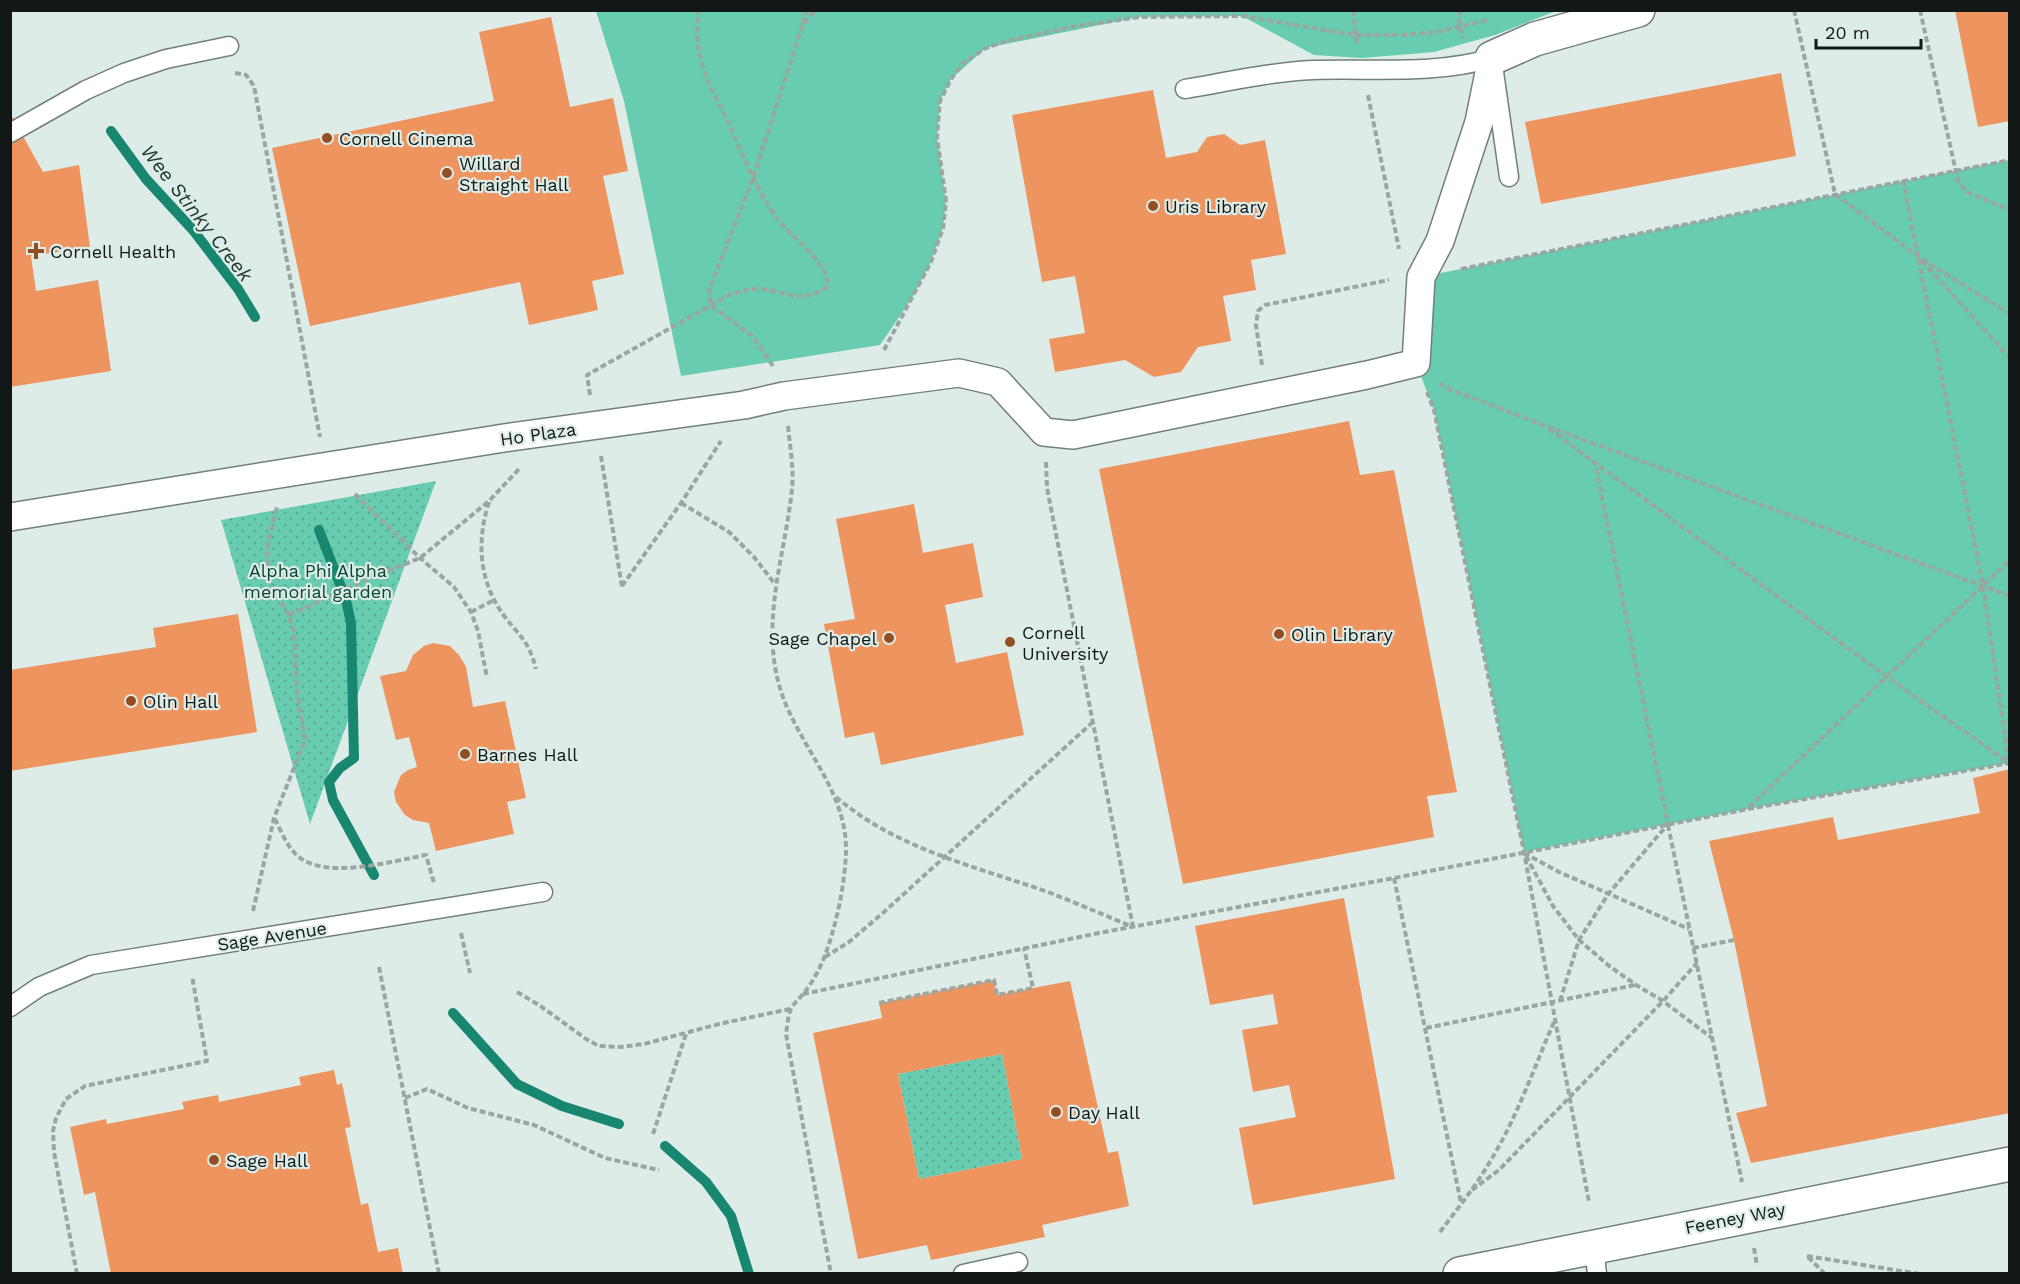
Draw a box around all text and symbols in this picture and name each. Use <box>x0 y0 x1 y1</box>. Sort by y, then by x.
scale bar <box>1816 12 1921 50</box>
text: 20 m <box>1825 22 1870 43</box>
place label: Cornell Cinema <box>339 128 474 149</box>
marker: Cornell Cinema <box>320 131 334 145</box>
water label: Wee Stinky Creek <box>136 140 259 287</box>
place label: Willard Straight Hall <box>459 153 569 195</box>
marker: Willard Straight Hall <box>440 166 454 180</box>
place label: Uris Library <box>1165 196 1267 217</box>
marker: Uris Library <box>1146 199 1160 213</box>
place label: Cornell Health <box>50 241 176 262</box>
marker: Cornell Health <box>27 242 45 260</box>
street label: Ho Plaza <box>499 418 577 450</box>
park label: Alpha Phi Alpha memorial garden <box>244 560 392 602</box>
place label: Cornell University <box>1022 622 1109 664</box>
place label: Olin Library <box>1291 624 1394 645</box>
marker: Olin Library <box>1272 627 1286 641</box>
place label: Sage Chapel <box>768 628 877 649</box>
marker: Sage Chapel <box>882 631 896 645</box>
marker: Cornell University <box>1003 635 1017 649</box>
place label: Olin Hall <box>143 691 219 712</box>
marker: Olin Hall <box>124 694 138 708</box>
place label: Barnes Hall <box>477 744 578 765</box>
marker: Barnes Hall <box>458 747 472 761</box>
street label: Sage Avenue <box>216 917 328 955</box>
place label: Day Hall <box>1068 1102 1140 1123</box>
marker: Day Hall <box>1049 1105 1063 1119</box>
place label: Sage Hall <box>226 1150 308 1171</box>
marker: Sage Hall <box>207 1153 221 1167</box>
street label: Feeney Way <box>1683 1198 1788 1238</box>

